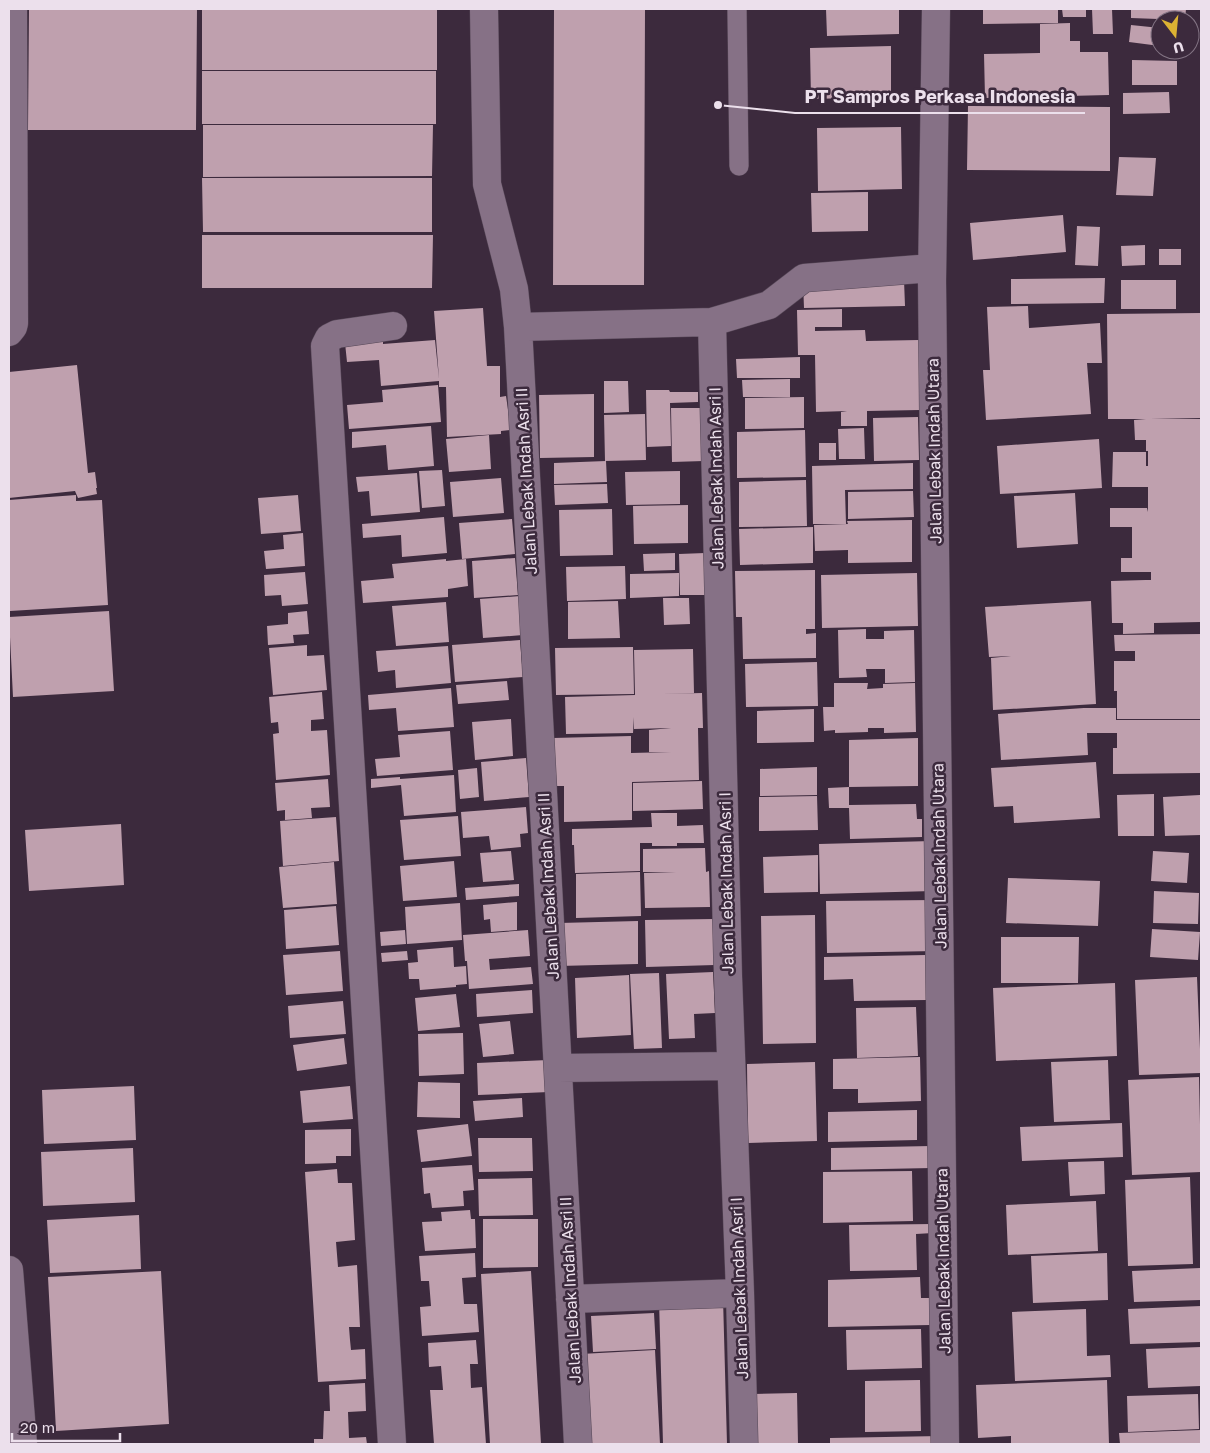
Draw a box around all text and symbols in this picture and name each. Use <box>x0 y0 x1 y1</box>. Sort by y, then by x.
north arrow <box>1150 10 1200 60</box>
text: U <box>1171 38 1186 58</box>
callout: PT Sampros Perkasa Indonesia <box>795 80 1085 113</box>
text: PT Sampros Perkasa Indonesia <box>805 85 1075 107</box>
street label: Jalan Lebak Indah Utara <box>922 358 946 544</box>
street label: Jalan Lebak Indah Asri II <box>511 387 541 575</box>
street label: Jalan Lebak Indah Asri I <box>704 387 728 569</box>
street label: Jalan Lebak Indah Utara <box>927 763 951 949</box>
street label: Jalan Lebak Indah Asri II <box>533 792 563 980</box>
street label: Jalan Lebak Indah Asri I <box>714 792 738 974</box>
street label: Jalan Lebak Indah Utara <box>931 1168 955 1354</box>
street label: Jalan Lebak Indah Asri II <box>555 1196 585 1384</box>
street label: Jalan Lebak Indah Asri I <box>726 1197 752 1379</box>
scale bar <box>12 1410 120 1442</box>
text: 20 m <box>20 1418 55 1436</box>

